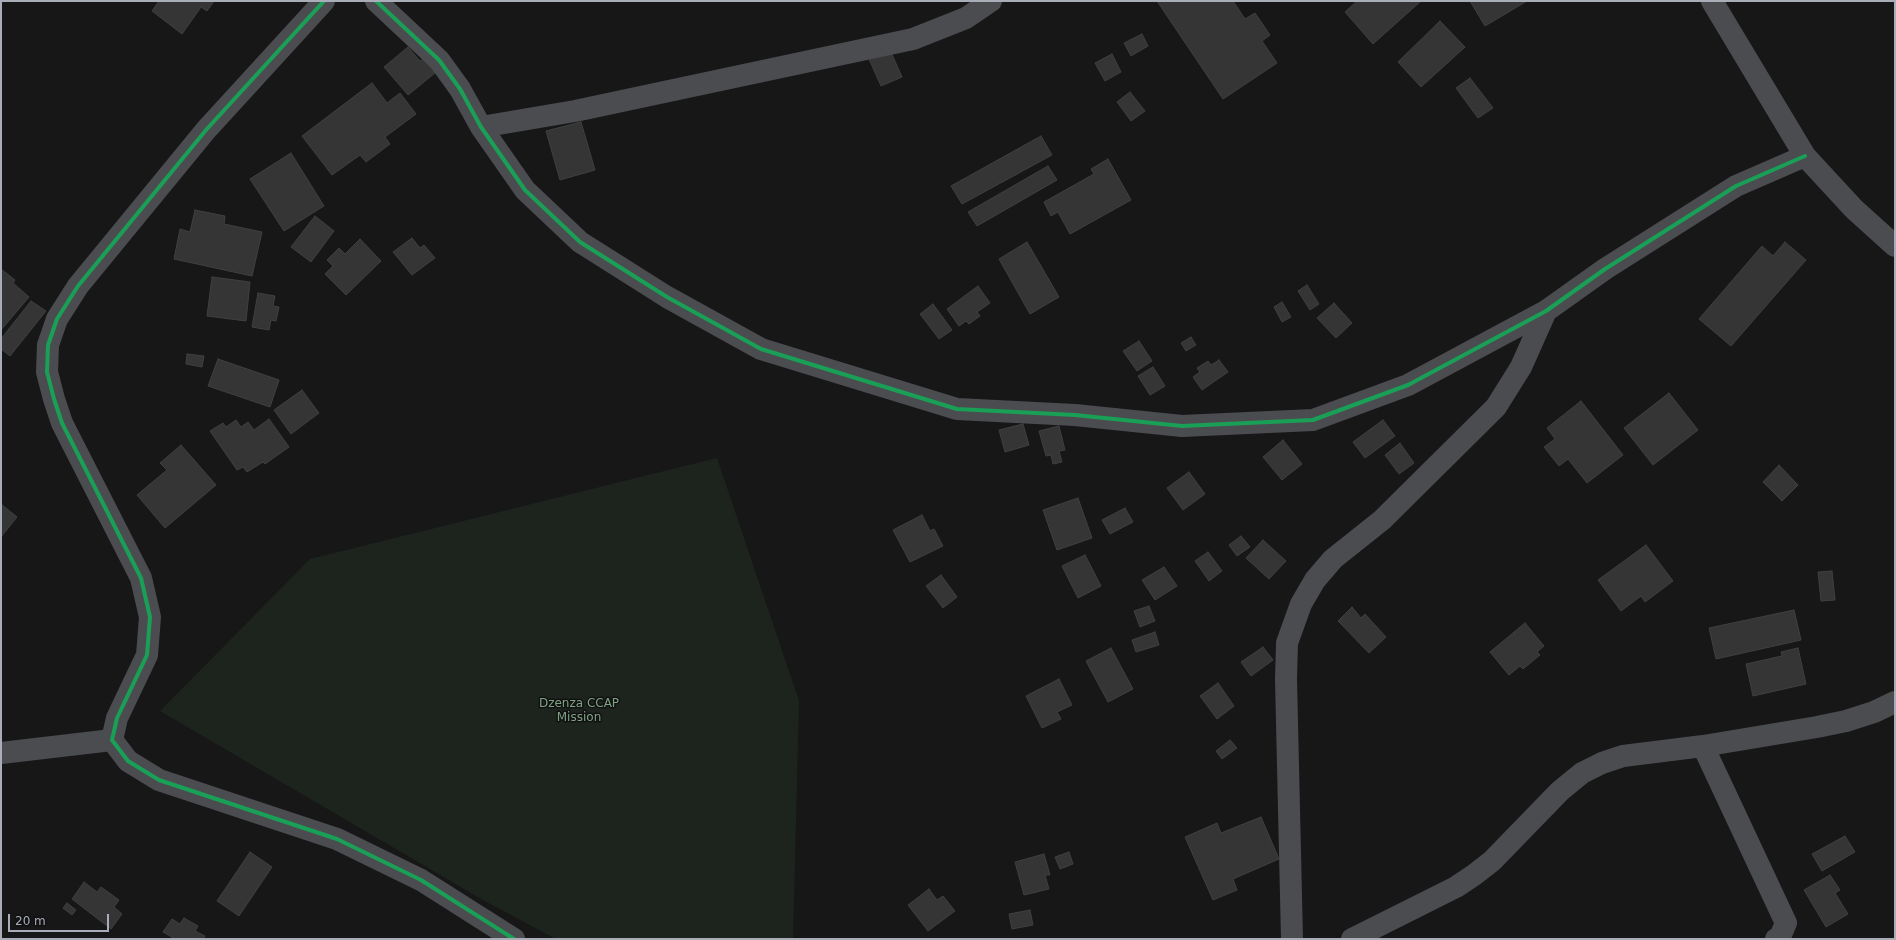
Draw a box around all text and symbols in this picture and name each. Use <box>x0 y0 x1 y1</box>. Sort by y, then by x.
park label: Dzenza CCAP Mission <box>539 697 619 725</box>
scale bar <box>10 906 111 932</box>
text: 20 m <box>15 914 46 928</box>

